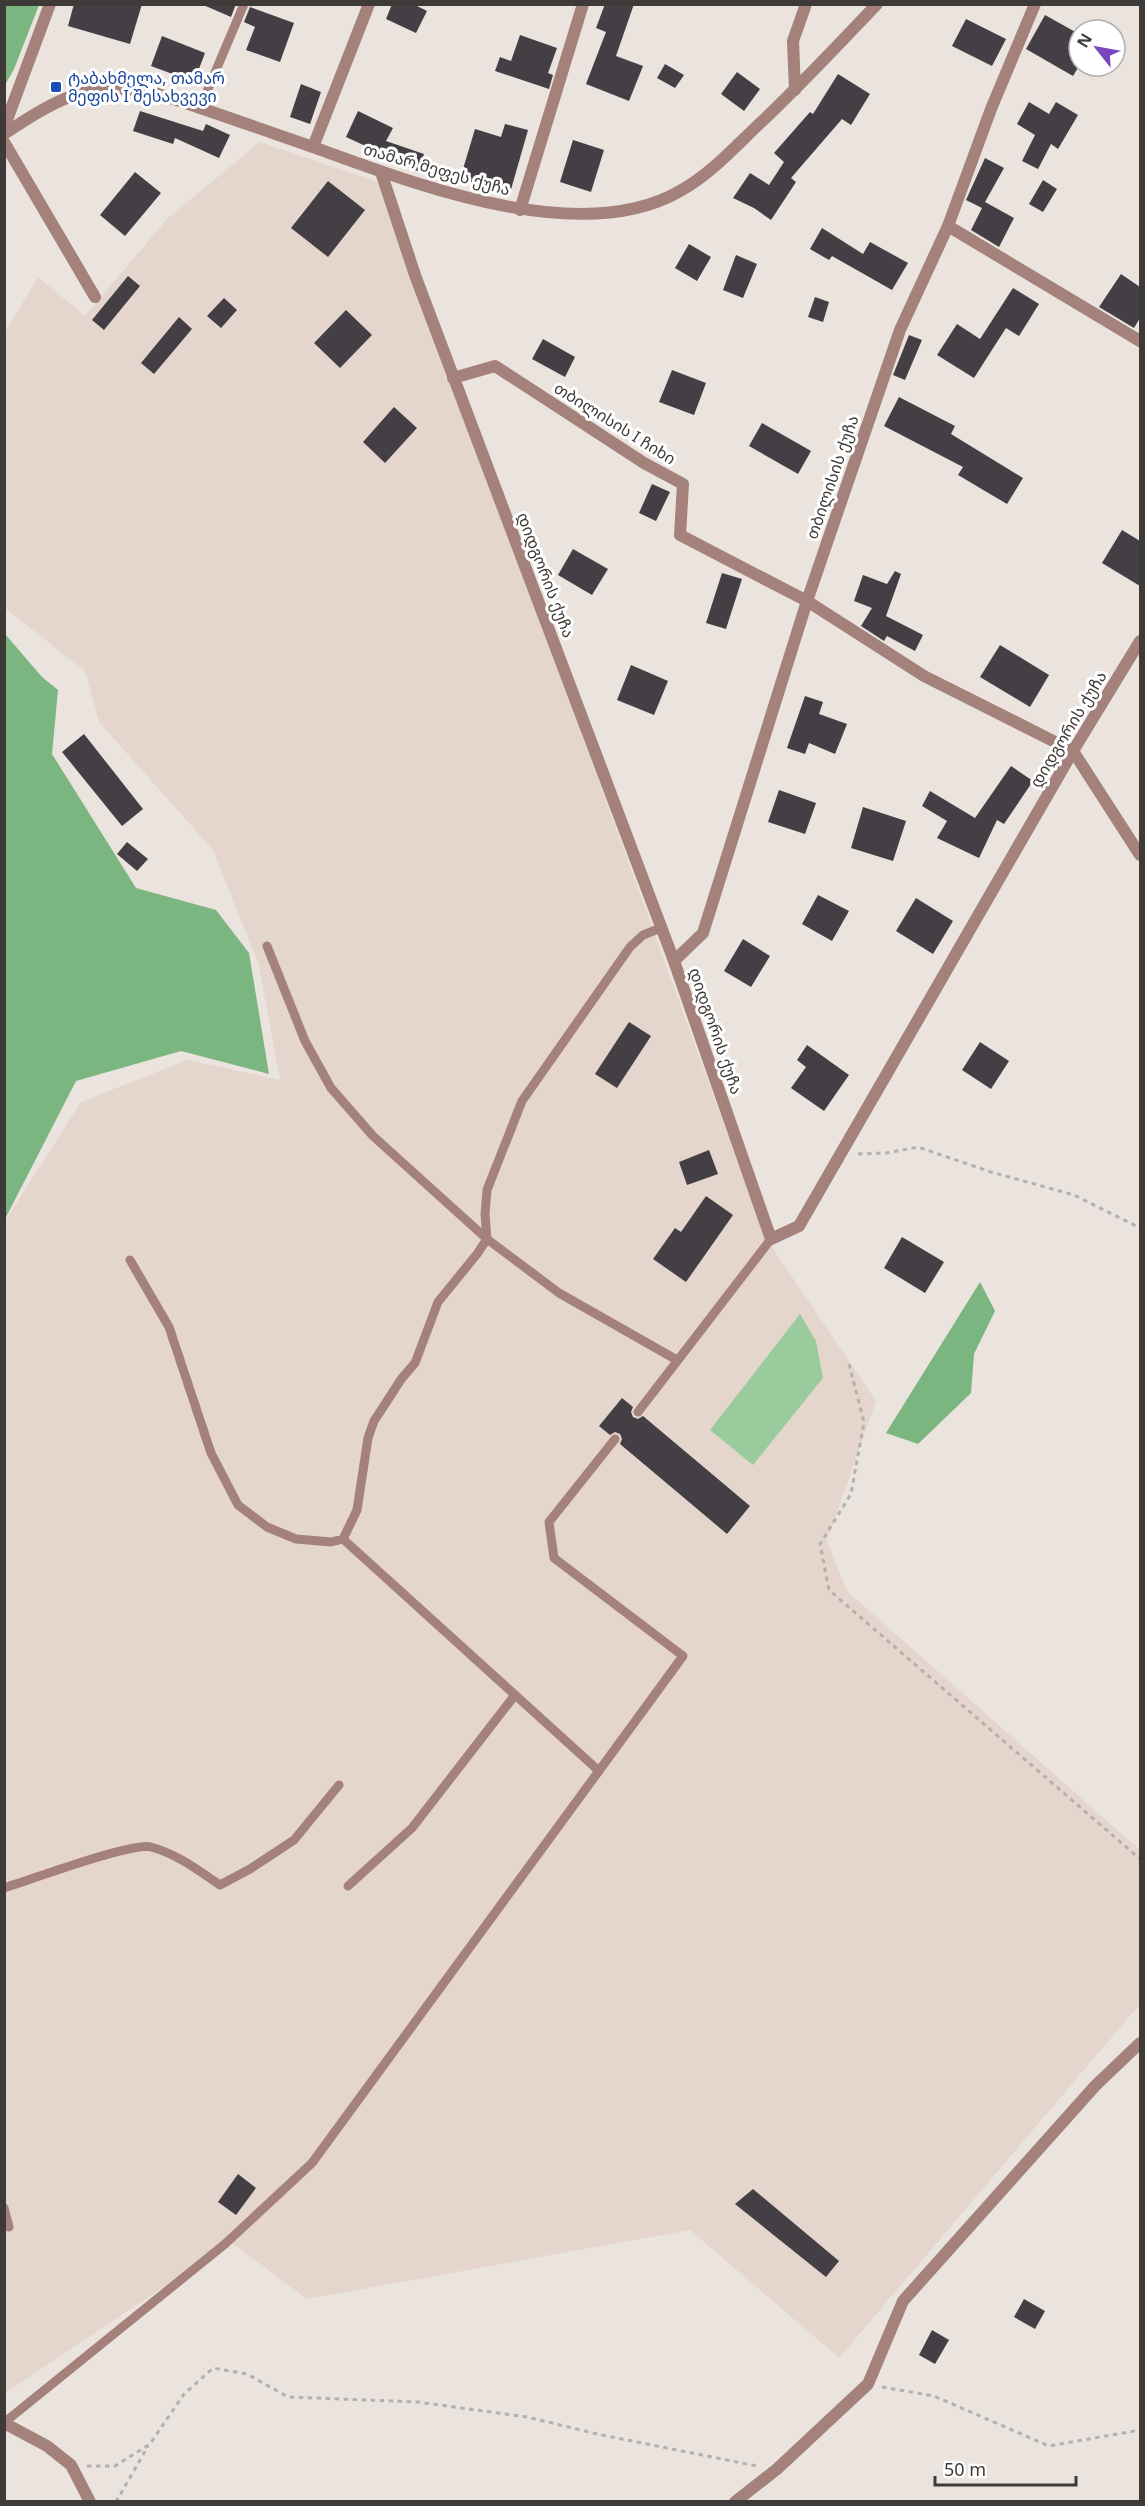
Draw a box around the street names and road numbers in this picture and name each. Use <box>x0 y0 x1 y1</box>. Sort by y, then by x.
street label: თამარ მეფეს ქუჩა <box>361 138 513 200</box>
street label: თბილისის I ჩიხი <box>550 377 680 469</box>
street label: თბილისის ქუჩა <box>800 412 864 542</box>
street label: დიდგორის ქუჩა <box>512 509 580 641</box>
street label: დიდგორის ქუჩა <box>1024 667 1112 791</box>
street label: დიდგორის ქუჩა <box>684 965 748 1097</box>

